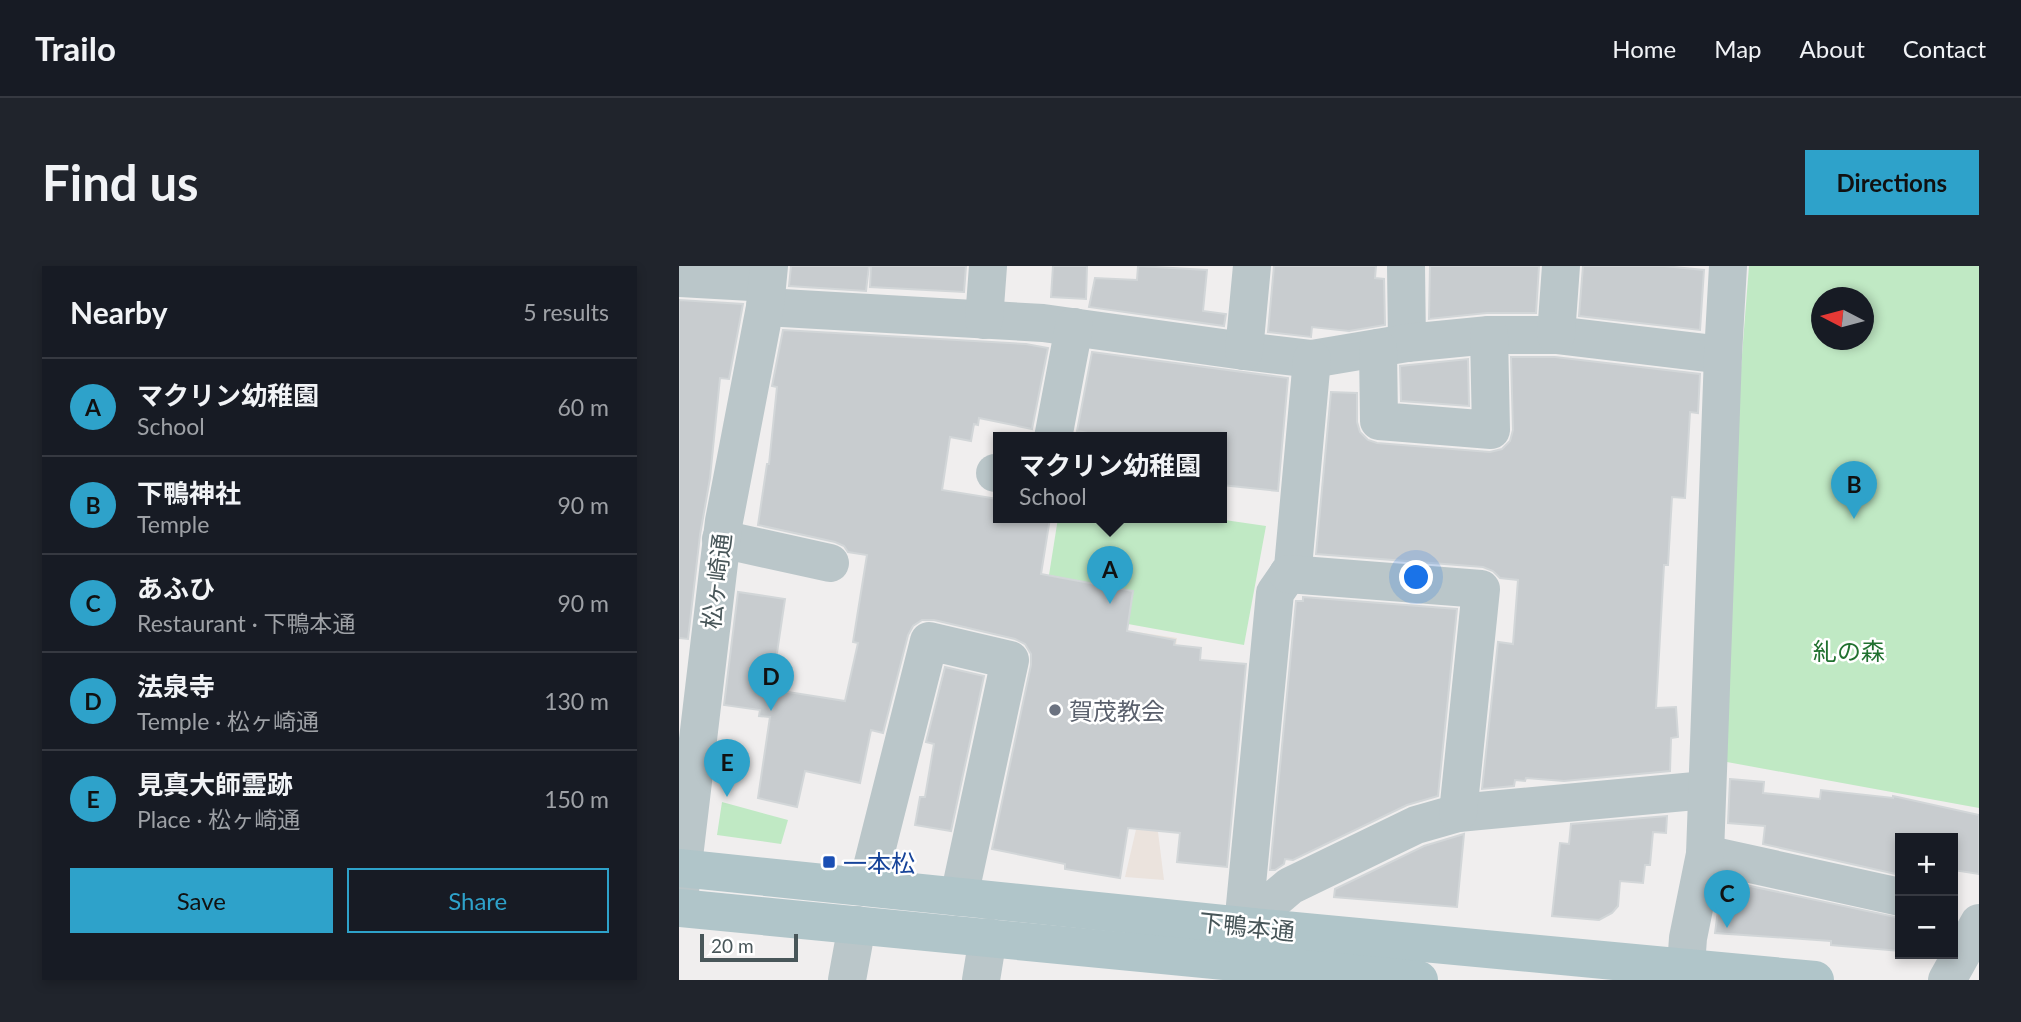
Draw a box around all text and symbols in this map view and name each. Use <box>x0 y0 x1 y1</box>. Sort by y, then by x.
text: Trailo <box>35 28 116 68</box>
text: Home <box>1612 34 1676 63</box>
text: Map <box>1714 34 1762 63</box>
text: About <box>1800 34 1865 63</box>
text: Contact <box>1903 34 1986 63</box>
button: Directions <box>1805 150 1979 215</box>
text: Find us <box>42 153 199 211</box>
north arrow <box>1811 287 1874 350</box>
text: Nearby <box>70 294 168 330</box>
text: 5 results <box>523 298 609 326</box>
text: マクリン幼稚園 <box>137 379 319 411</box>
text: A <box>85 393 101 421</box>
text: 60 m <box>558 393 609 421</box>
text: School <box>137 412 205 440</box>
popup <box>993 432 1227 523</box>
text: マクリン幼稚園 <box>1019 449 1201 481</box>
pin: B <box>1831 461 1877 519</box>
text: 下鴨神社 <box>137 477 241 509</box>
text: School <box>1019 482 1087 510</box>
text: B <box>85 491 101 519</box>
text: 90 m <box>558 491 609 519</box>
text: Temple <box>137 510 209 538</box>
street label: 松ヶ崎通 <box>696 532 736 630</box>
pin: A <box>1087 546 1133 604</box>
your location <box>1399 560 1433 594</box>
text: あふひ <box>137 572 215 604</box>
text: C <box>85 589 101 617</box>
text: 90 m <box>558 589 609 617</box>
text: Restaurant · 下鴨本通 <box>137 609 356 637</box>
park label: 糺の森 <box>1813 636 1885 665</box>
pin: D <box>748 653 794 711</box>
text: 法泉寺 <box>137 670 215 702</box>
text: D <box>84 687 102 715</box>
text: 130 m <box>544 687 609 715</box>
place label: 賀茂教会 <box>1069 696 1165 725</box>
marker: 賀茂教会 <box>1047 702 1063 718</box>
text: Temple · 松ヶ崎通 <box>137 707 319 735</box>
pin: E <box>704 739 750 797</box>
text: 見真大師霊跡 <box>137 768 293 800</box>
text: E <box>86 785 100 813</box>
text: 150 m <box>544 785 609 813</box>
text: Place · 松ヶ崎通 <box>137 805 300 833</box>
map controls <box>1895 833 1958 959</box>
button: + <box>1895 833 1958 896</box>
place label: 一本松 <box>843 848 915 877</box>
marker: 一本松 <box>821 854 837 870</box>
button: Save <box>70 868 333 933</box>
button: Share <box>347 868 609 933</box>
pin: C <box>1704 870 1750 928</box>
button: − <box>1895 896 1958 959</box>
street label: 下鴨本通 <box>1198 907 1296 945</box>
scale bar <box>700 931 798 963</box>
text: 20 m <box>711 934 754 957</box>

